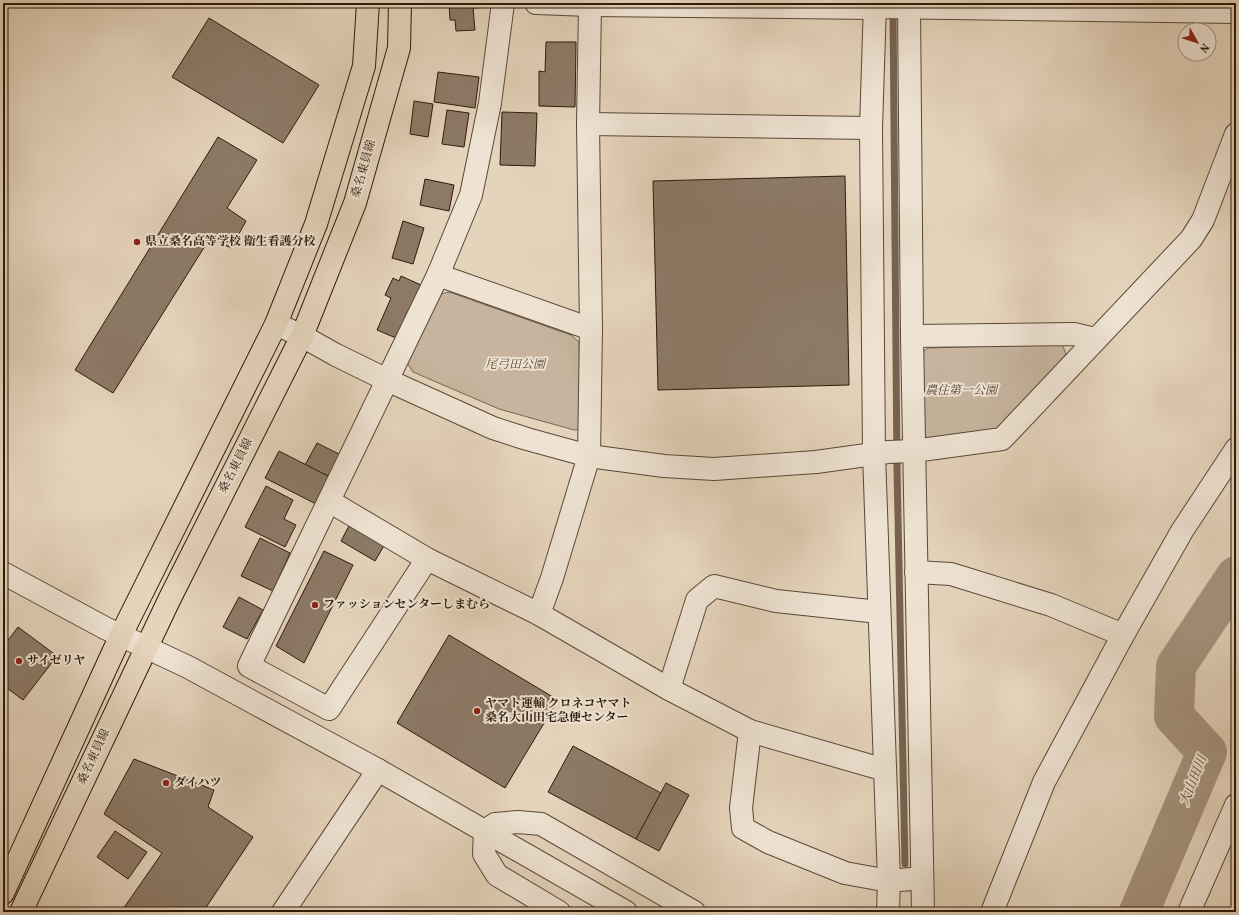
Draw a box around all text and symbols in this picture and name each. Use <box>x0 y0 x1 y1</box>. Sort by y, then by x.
north arrow <box>1177 22 1217 62</box>
text: N <box>1195 40 1212 55</box>
street label: 桑名東員線 <box>348 138 380 200</box>
place label: 県立桑名高等学校 衛生看護分校 <box>145 234 315 250</box>
marker: 県立桑名高等学校 衛生看護分校 <box>132 237 142 247</box>
park label: 尾弓田公園 <box>485 357 547 373</box>
park label: 農住第一公園 <box>925 383 999 399</box>
street label: 桑名東員線 <box>215 436 257 496</box>
place label: ファッションセンターしまむら <box>323 597 490 613</box>
marker: ファッションセンターしまむら <box>310 600 320 610</box>
place label: サイゼリヤ <box>27 653 86 669</box>
marker: サイゼリヤ <box>14 656 24 666</box>
place label: ヤマト運輸 クロネコヤマト 桑名大山田宅急便センター <box>485 696 631 726</box>
marker: ヤマト運輸 クロネコヤマト 桑名大山田宅急便センター <box>472 706 482 716</box>
street label: 桑名東員線 <box>74 726 114 788</box>
water label: 大山田川 <box>1176 752 1213 808</box>
place label: ダイハツ <box>174 775 222 791</box>
marker: ダイハツ <box>161 778 171 788</box>

